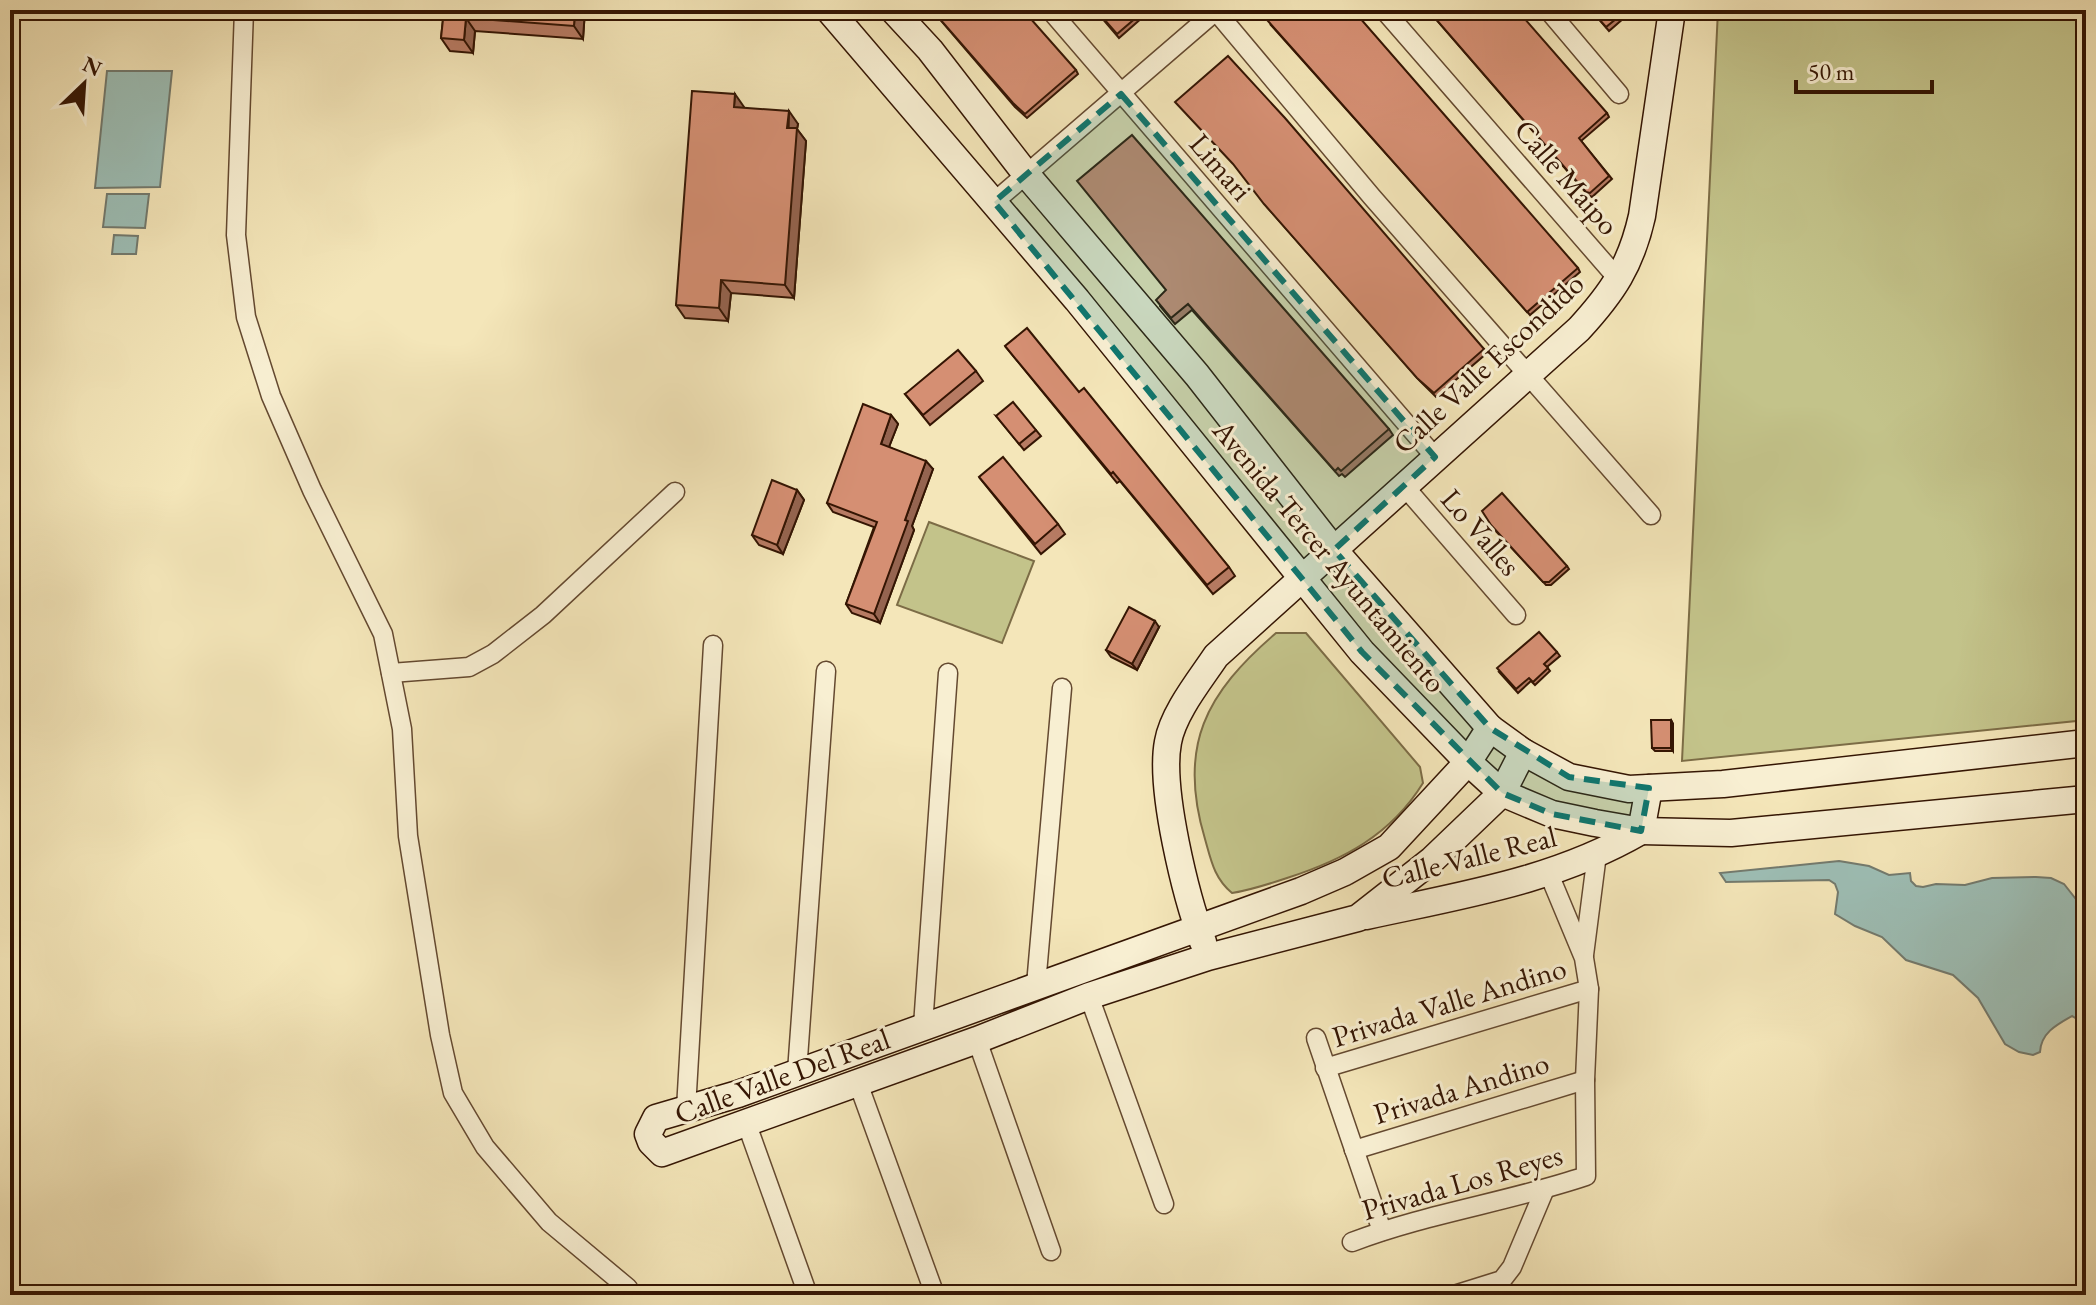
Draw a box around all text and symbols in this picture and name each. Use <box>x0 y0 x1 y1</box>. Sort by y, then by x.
north arrow <box>44 44 124 124</box>
scale bar <box>1796 44 1932 94</box>
text: N <box>78 49 107 83</box>
text: 50 m <box>1808 56 1855 87</box>
street label: Calle Maipo <box>1506 111 1628 243</box>
street label: Limari <box>1181 125 1261 209</box>
street label: Calle Valle Escondido <box>1384 264 1592 462</box>
street label: Avenida Tercer Ayuntamiento <box>1204 411 1456 700</box>
street label: Lo Valles <box>1432 480 1530 584</box>
street label: Calle Valle Real <box>1378 816 1560 898</box>
street label: Privada Valle Andino <box>1327 948 1571 1056</box>
street label: Calle Valle Del Real <box>669 1019 895 1133</box>
street label: Privada Andino <box>1368 1043 1554 1133</box>
street label: Privada Los Reyes <box>1357 1135 1567 1229</box>

